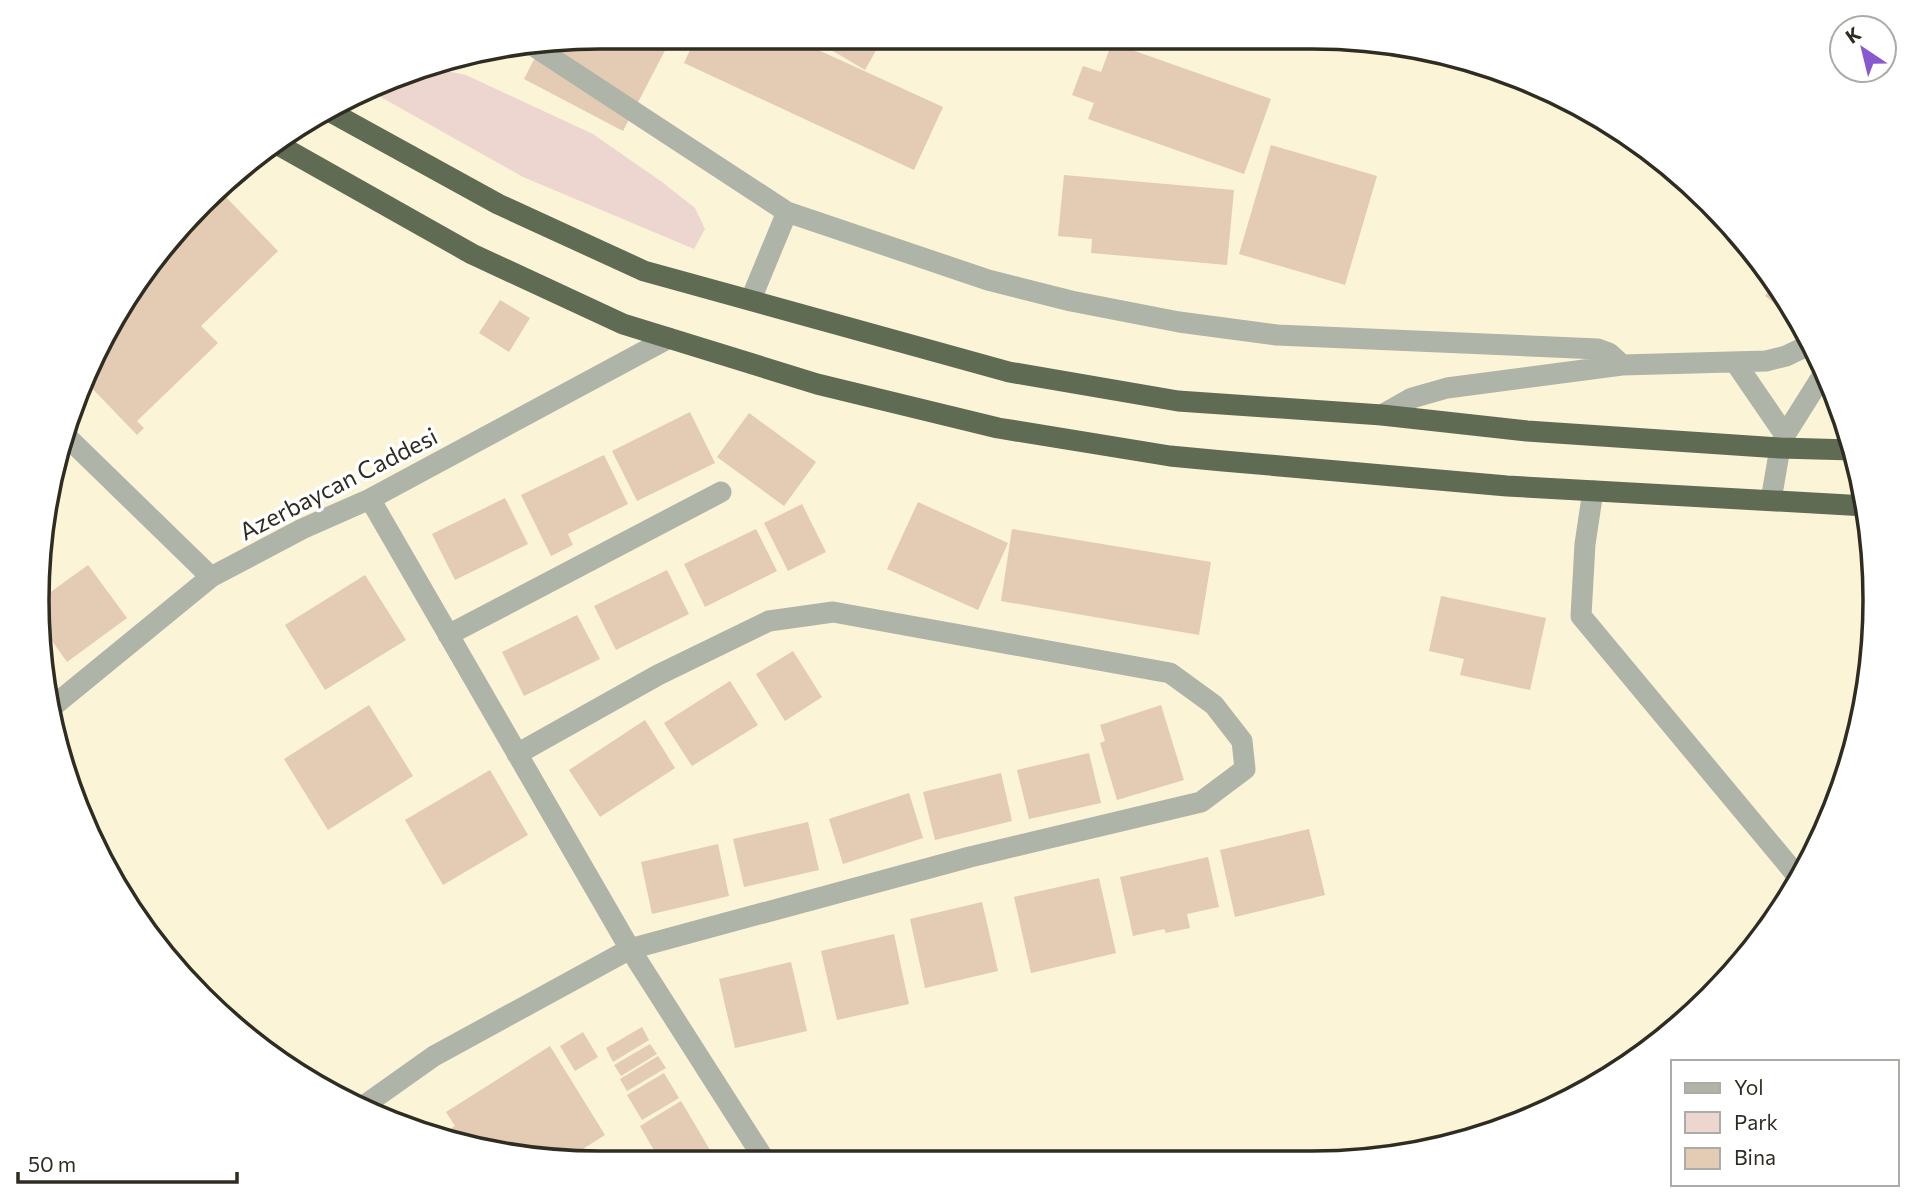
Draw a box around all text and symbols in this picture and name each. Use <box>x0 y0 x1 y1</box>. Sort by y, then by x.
north arrow <box>1828 14 1898 84</box>
text: K <box>1841 21 1865 48</box>
street label: Azerbaycan Caddesi <box>234 421 442 545</box>
legend <box>1671 1060 1898 1186</box>
text: Yol <box>1734 1074 1764 1099</box>
text: Park <box>1734 1109 1778 1134</box>
scale bar <box>18 1140 236 1184</box>
text: Bina <box>1734 1144 1776 1169</box>
text: 50 m <box>28 1151 76 1176</box>

